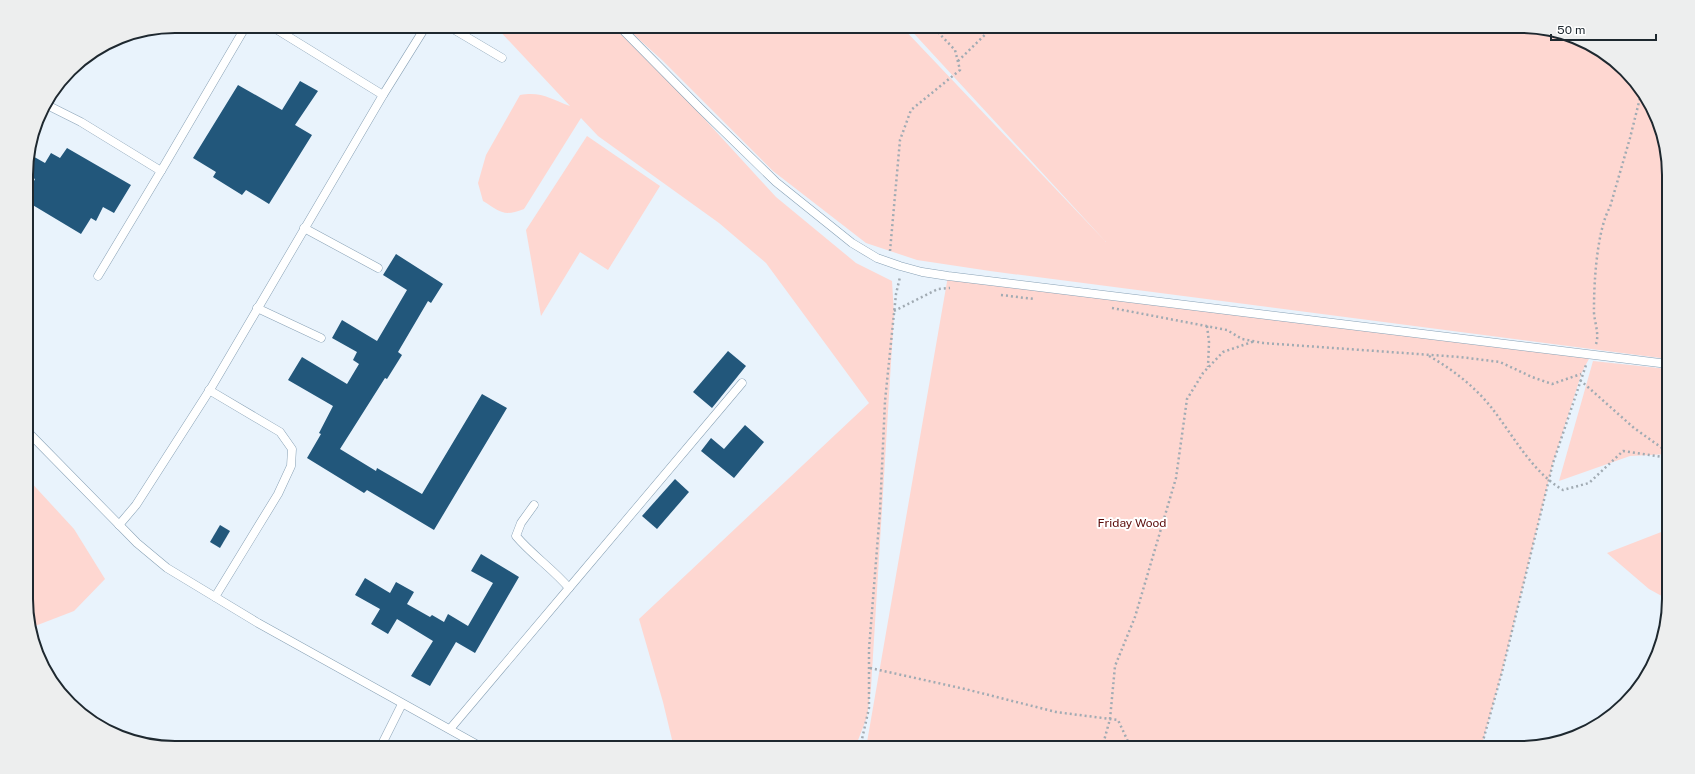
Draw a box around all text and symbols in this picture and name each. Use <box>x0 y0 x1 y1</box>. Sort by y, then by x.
scale bar <box>1551 16 1656 42</box>
text: 50 m <box>1557 23 1585 37</box>
park label: Friday Wood <box>1097 516 1167 530</box>

